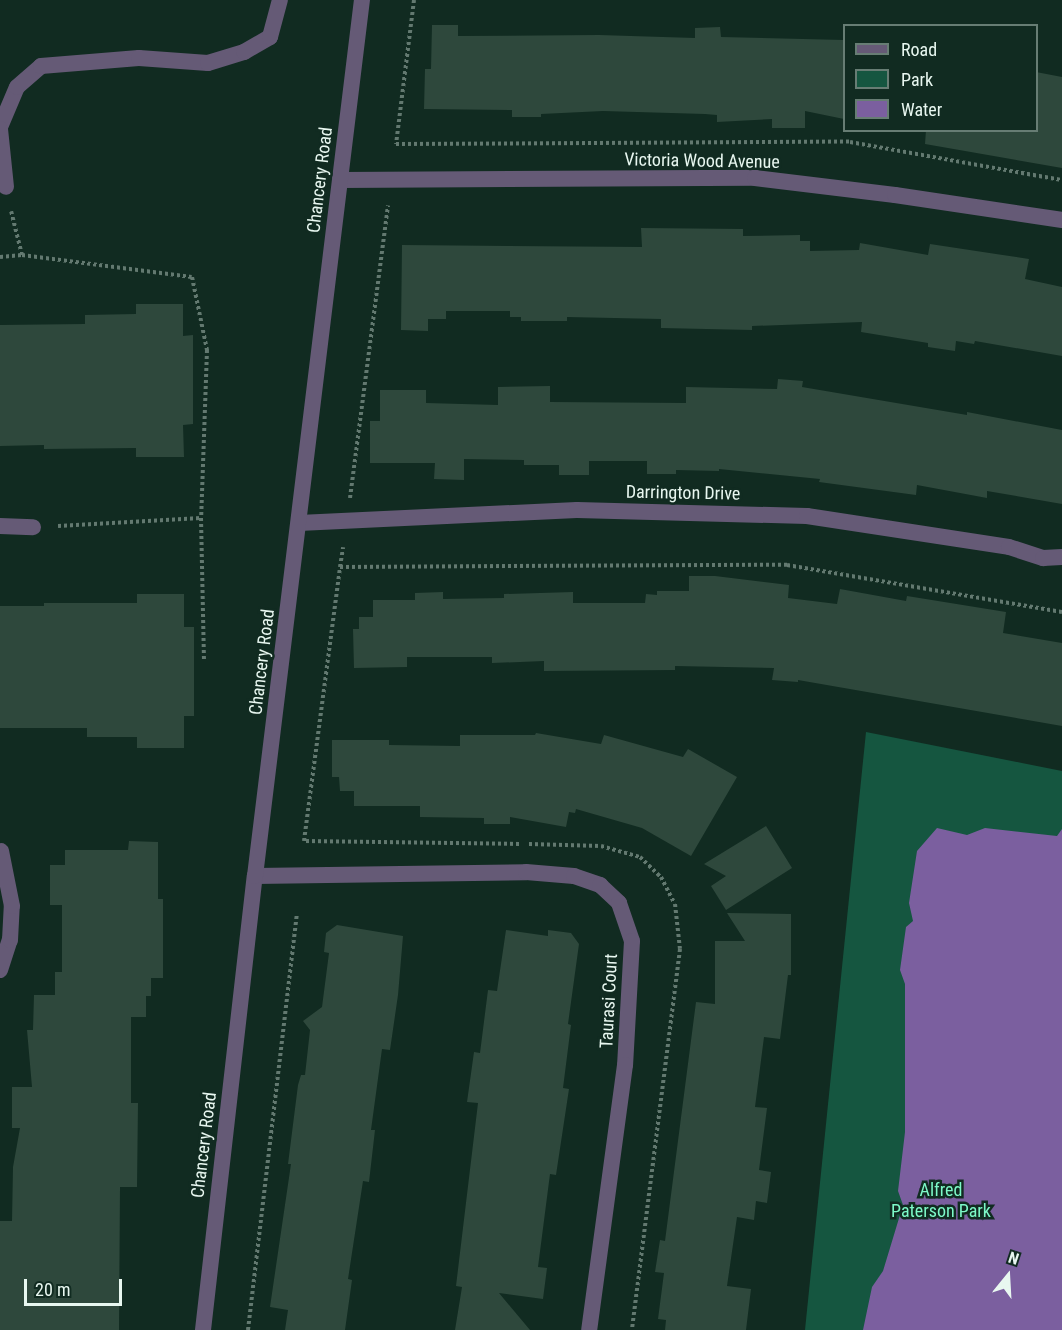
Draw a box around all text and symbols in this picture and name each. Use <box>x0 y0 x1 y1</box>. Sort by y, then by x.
legend <box>843 24 1038 132</box>
text: Road <box>901 39 937 60</box>
text: Park <box>901 69 933 90</box>
text: Water <box>901 99 942 120</box>
street label: Chancery Road <box>303 126 337 234</box>
street label: Victoria Wood Avenue <box>624 149 780 173</box>
street label: Darrington Drive <box>626 481 740 505</box>
street label: Chancery Road <box>245 608 279 716</box>
street label: Taurasi Court <box>596 953 622 1049</box>
street label: Chancery Road <box>187 1091 221 1199</box>
park label: Alfred Paterson Park <box>891 1180 991 1222</box>
north arrow <box>978 1246 1038 1306</box>
text: N <box>1006 1248 1021 1269</box>
scale bar <box>27 1267 124 1305</box>
text: 20 m <box>35 1279 70 1300</box>

